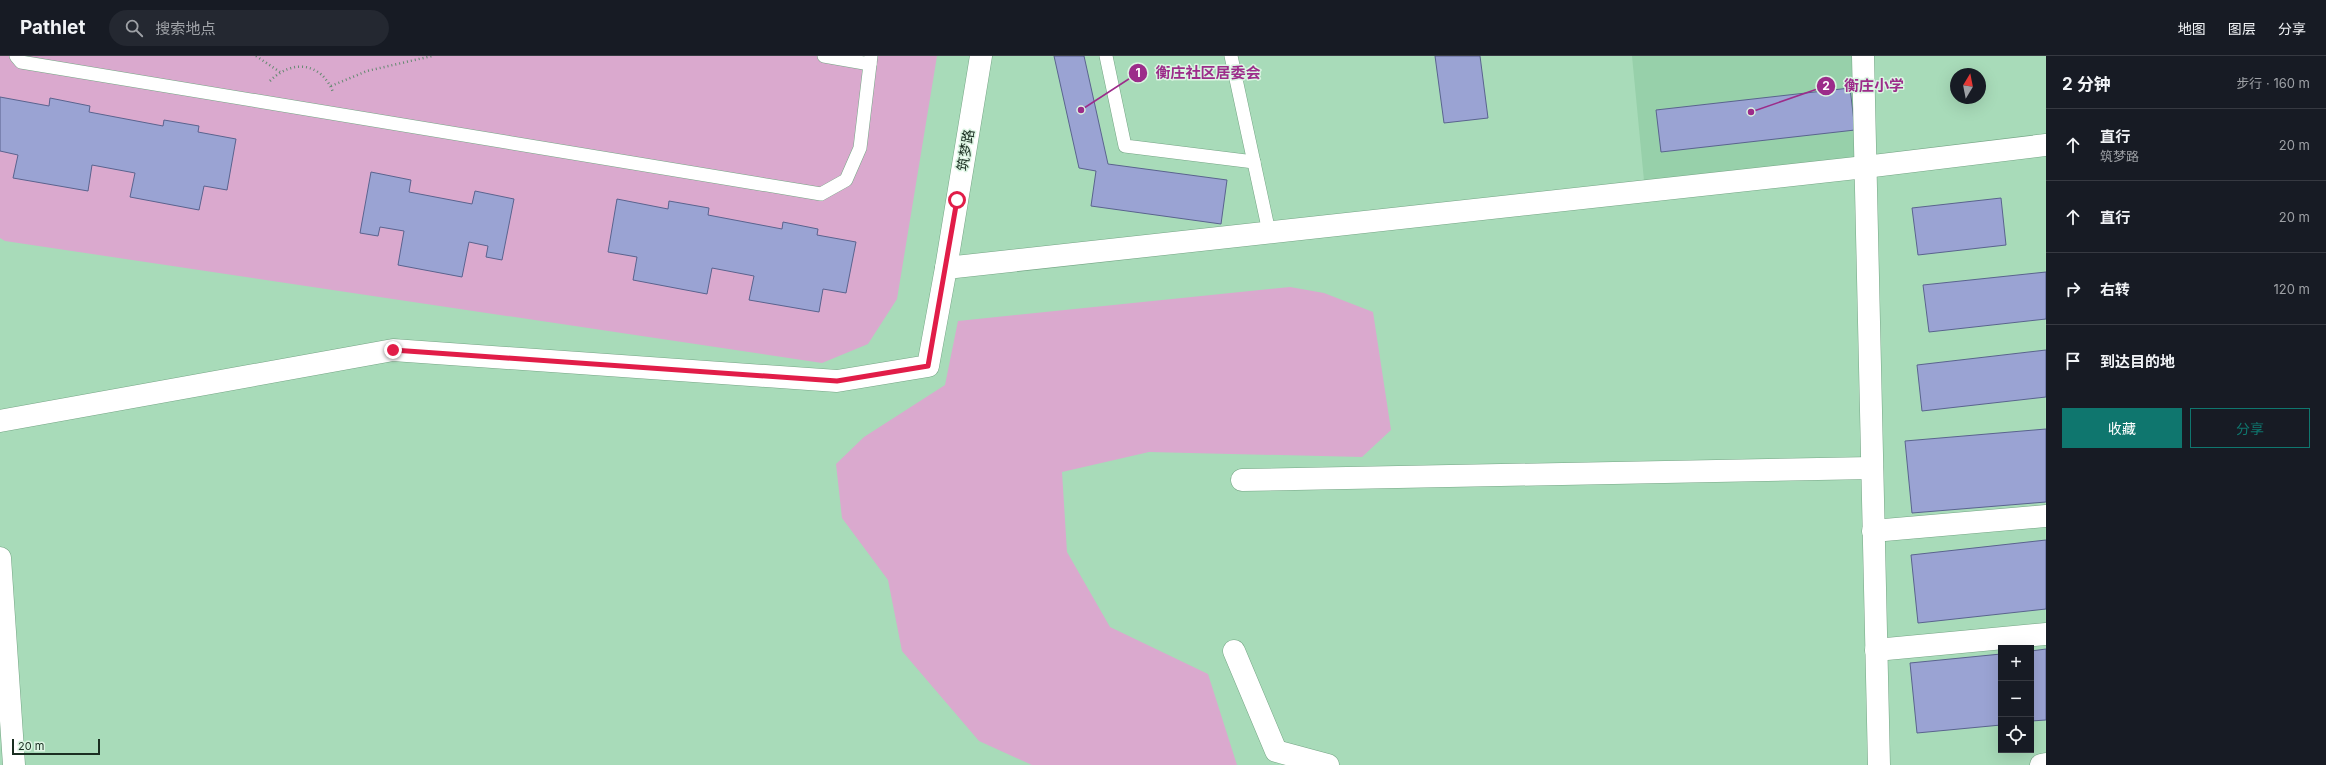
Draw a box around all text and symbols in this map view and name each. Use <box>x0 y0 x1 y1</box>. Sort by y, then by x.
search box <box>109 10 389 46</box>
text: Pathlet <box>20 16 85 39</box>
icon: search <box>123 17 145 39</box>
text: 搜索地点 <box>155 19 215 38</box>
text: 地图 <box>2178 20 2206 37</box>
text: 图层 <box>2228 20 2256 37</box>
text: 分享 <box>2278 20 2306 37</box>
callout: 衡庄社区居委会 <box>1128 59 1269 86</box>
text: 衡庄社区居委会 <box>1155 63 1261 82</box>
text: 1 <box>1135 65 1141 80</box>
north arrow <box>1950 68 1986 104</box>
callout: 衡庄小学 <box>1816 72 1912 99</box>
text: 2 分钟 <box>2062 74 2111 94</box>
text: 步行 · 160 m <box>2236 75 2310 91</box>
text: 衡庄小学 <box>1844 76 1904 95</box>
text: 2 <box>1822 78 1830 93</box>
text: 直行 <box>2100 127 2130 146</box>
street label: 筑梦路 <box>953 128 977 172</box>
icon: ahead <box>2062 134 2084 156</box>
text: 20 m <box>2279 137 2310 153</box>
text: 筑梦路 <box>2100 148 2139 164</box>
route start <box>948 191 966 209</box>
icon: ahead <box>2062 206 2084 228</box>
text: 直行 <box>2100 208 2130 227</box>
text: 20 m <box>2279 209 2310 225</box>
icon: right <box>2062 278 2084 300</box>
text: 右转 <box>2100 280 2130 299</box>
text: 120 m <box>2274 281 2310 297</box>
route end <box>384 341 402 359</box>
icon: arrive <box>2062 350 2084 372</box>
text: 到达目的地 <box>2100 352 2175 371</box>
button: 收藏 <box>2062 408 2182 448</box>
button: 分享 <box>2190 408 2310 448</box>
map controls <box>1998 645 2034 753</box>
button: + <box>1998 645 2034 681</box>
button: − <box>1998 681 2034 717</box>
button: locate <box>1998 717 2034 753</box>
scale bar <box>12 737 100 756</box>
text: 20 m <box>18 739 44 753</box>

